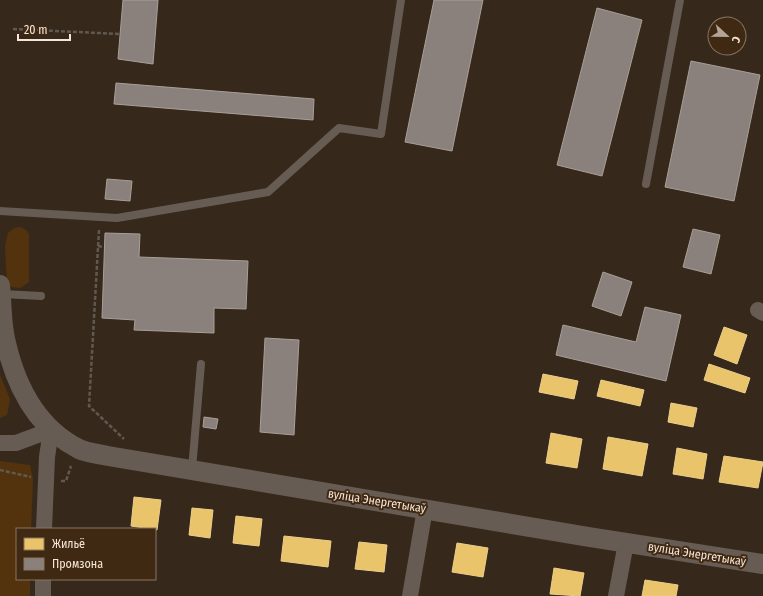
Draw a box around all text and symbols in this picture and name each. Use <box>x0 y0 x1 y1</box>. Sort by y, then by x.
scale bar <box>18 16 70 42</box>
north arrow <box>707 16 747 56</box>
text: 20 m <box>24 23 48 37</box>
text: С <box>729 34 743 45</box>
street label: вуліца Энергетыкаў <box>327 486 428 516</box>
legend <box>16 528 156 580</box>
text: Жильё <box>52 537 85 551</box>
street label: вуліца Энергетыкаў <box>647 539 748 569</box>
text: Промзона <box>52 557 103 571</box>

